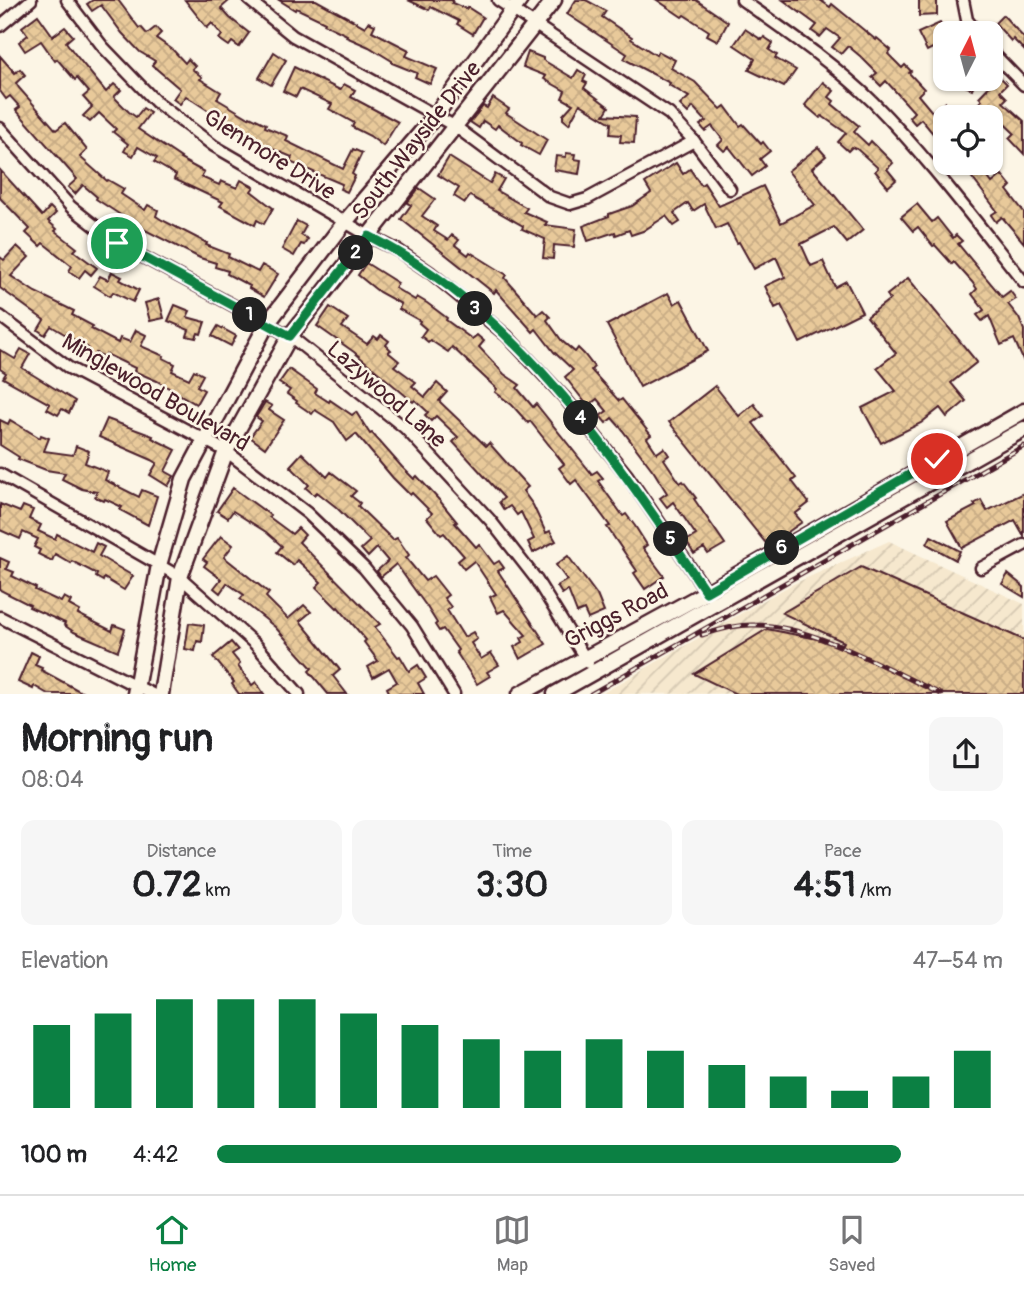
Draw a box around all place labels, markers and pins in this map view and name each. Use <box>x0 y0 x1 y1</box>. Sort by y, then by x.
pin <box>87 213 147 273</box>
pin: 2 <box>338 236 374 270</box>
pin: 3 <box>458 292 492 326</box>
pin: 1 <box>232 298 268 332</box>
pin: 4 <box>564 400 598 436</box>
pin <box>907 429 967 489</box>
pin: 5 <box>654 522 688 556</box>
pin: 6 <box>764 530 800 566</box>

